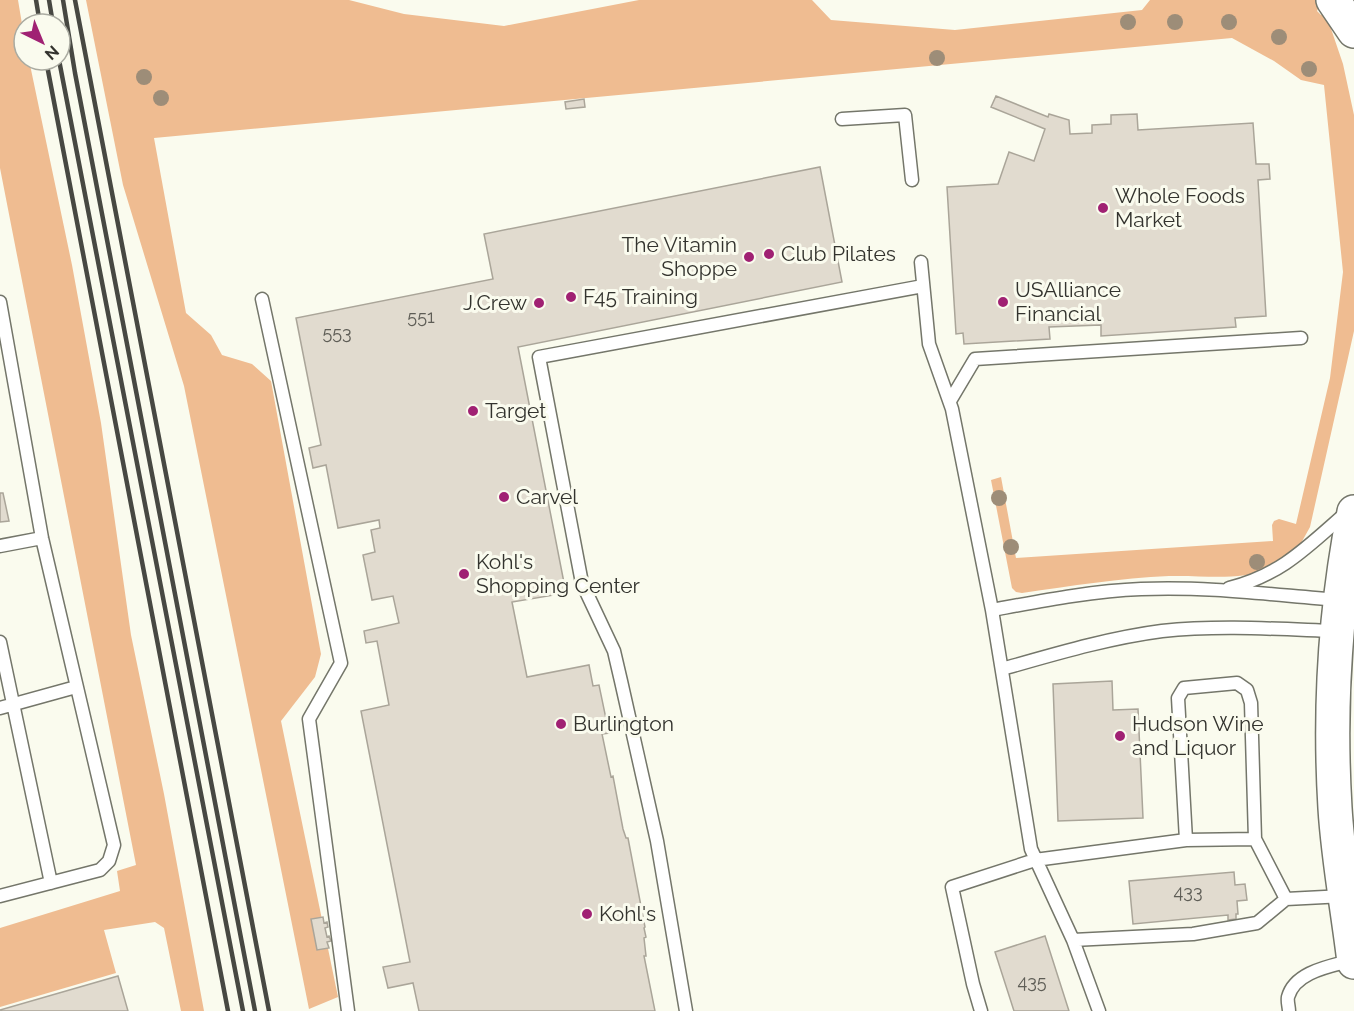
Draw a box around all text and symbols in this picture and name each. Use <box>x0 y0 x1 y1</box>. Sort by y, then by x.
north arrow <box>12 12 72 72</box>
text: N <box>41 41 63 64</box>
place label: Whole Foods Market <box>1115 183 1245 232</box>
marker: Whole Foods Market <box>1096 201 1110 215</box>
place label: The Vitamin Shoppe <box>622 232 737 281</box>
place label: Club Pilates <box>781 241 896 266</box>
marker: Club Pilates <box>762 247 776 261</box>
marker: The Vitamin Shoppe <box>742 250 756 264</box>
place label: USAlliance Financial <box>1015 277 1121 326</box>
place label: F45 Training <box>583 284 698 309</box>
place label: J.Crew <box>463 290 527 315</box>
marker: F45 Training <box>564 290 578 304</box>
marker: USAlliance Financial <box>996 295 1010 309</box>
marker: J.Crew <box>532 296 546 310</box>
house number: 551 <box>407 306 435 327</box>
house number: 553 <box>322 322 352 343</box>
place label: Target <box>485 398 546 423</box>
marker: Target <box>466 404 480 418</box>
place label: Carvel <box>516 484 578 509</box>
marker: Carvel <box>497 490 511 504</box>
place label: Kohl's Shopping Center <box>476 549 641 598</box>
marker: Kohl's Shopping Center <box>457 567 471 581</box>
place label: Burlington <box>573 711 674 736</box>
place label: Hudson Wine and Liquor <box>1132 711 1264 760</box>
marker: Burlington <box>554 717 568 731</box>
marker: Hudson Wine and Liquor <box>1113 729 1127 743</box>
house number: 433 <box>1173 881 1203 902</box>
place label: Kohl's <box>599 901 656 926</box>
marker: Kohl's <box>580 907 594 921</box>
house number: 435 <box>1017 971 1047 992</box>

